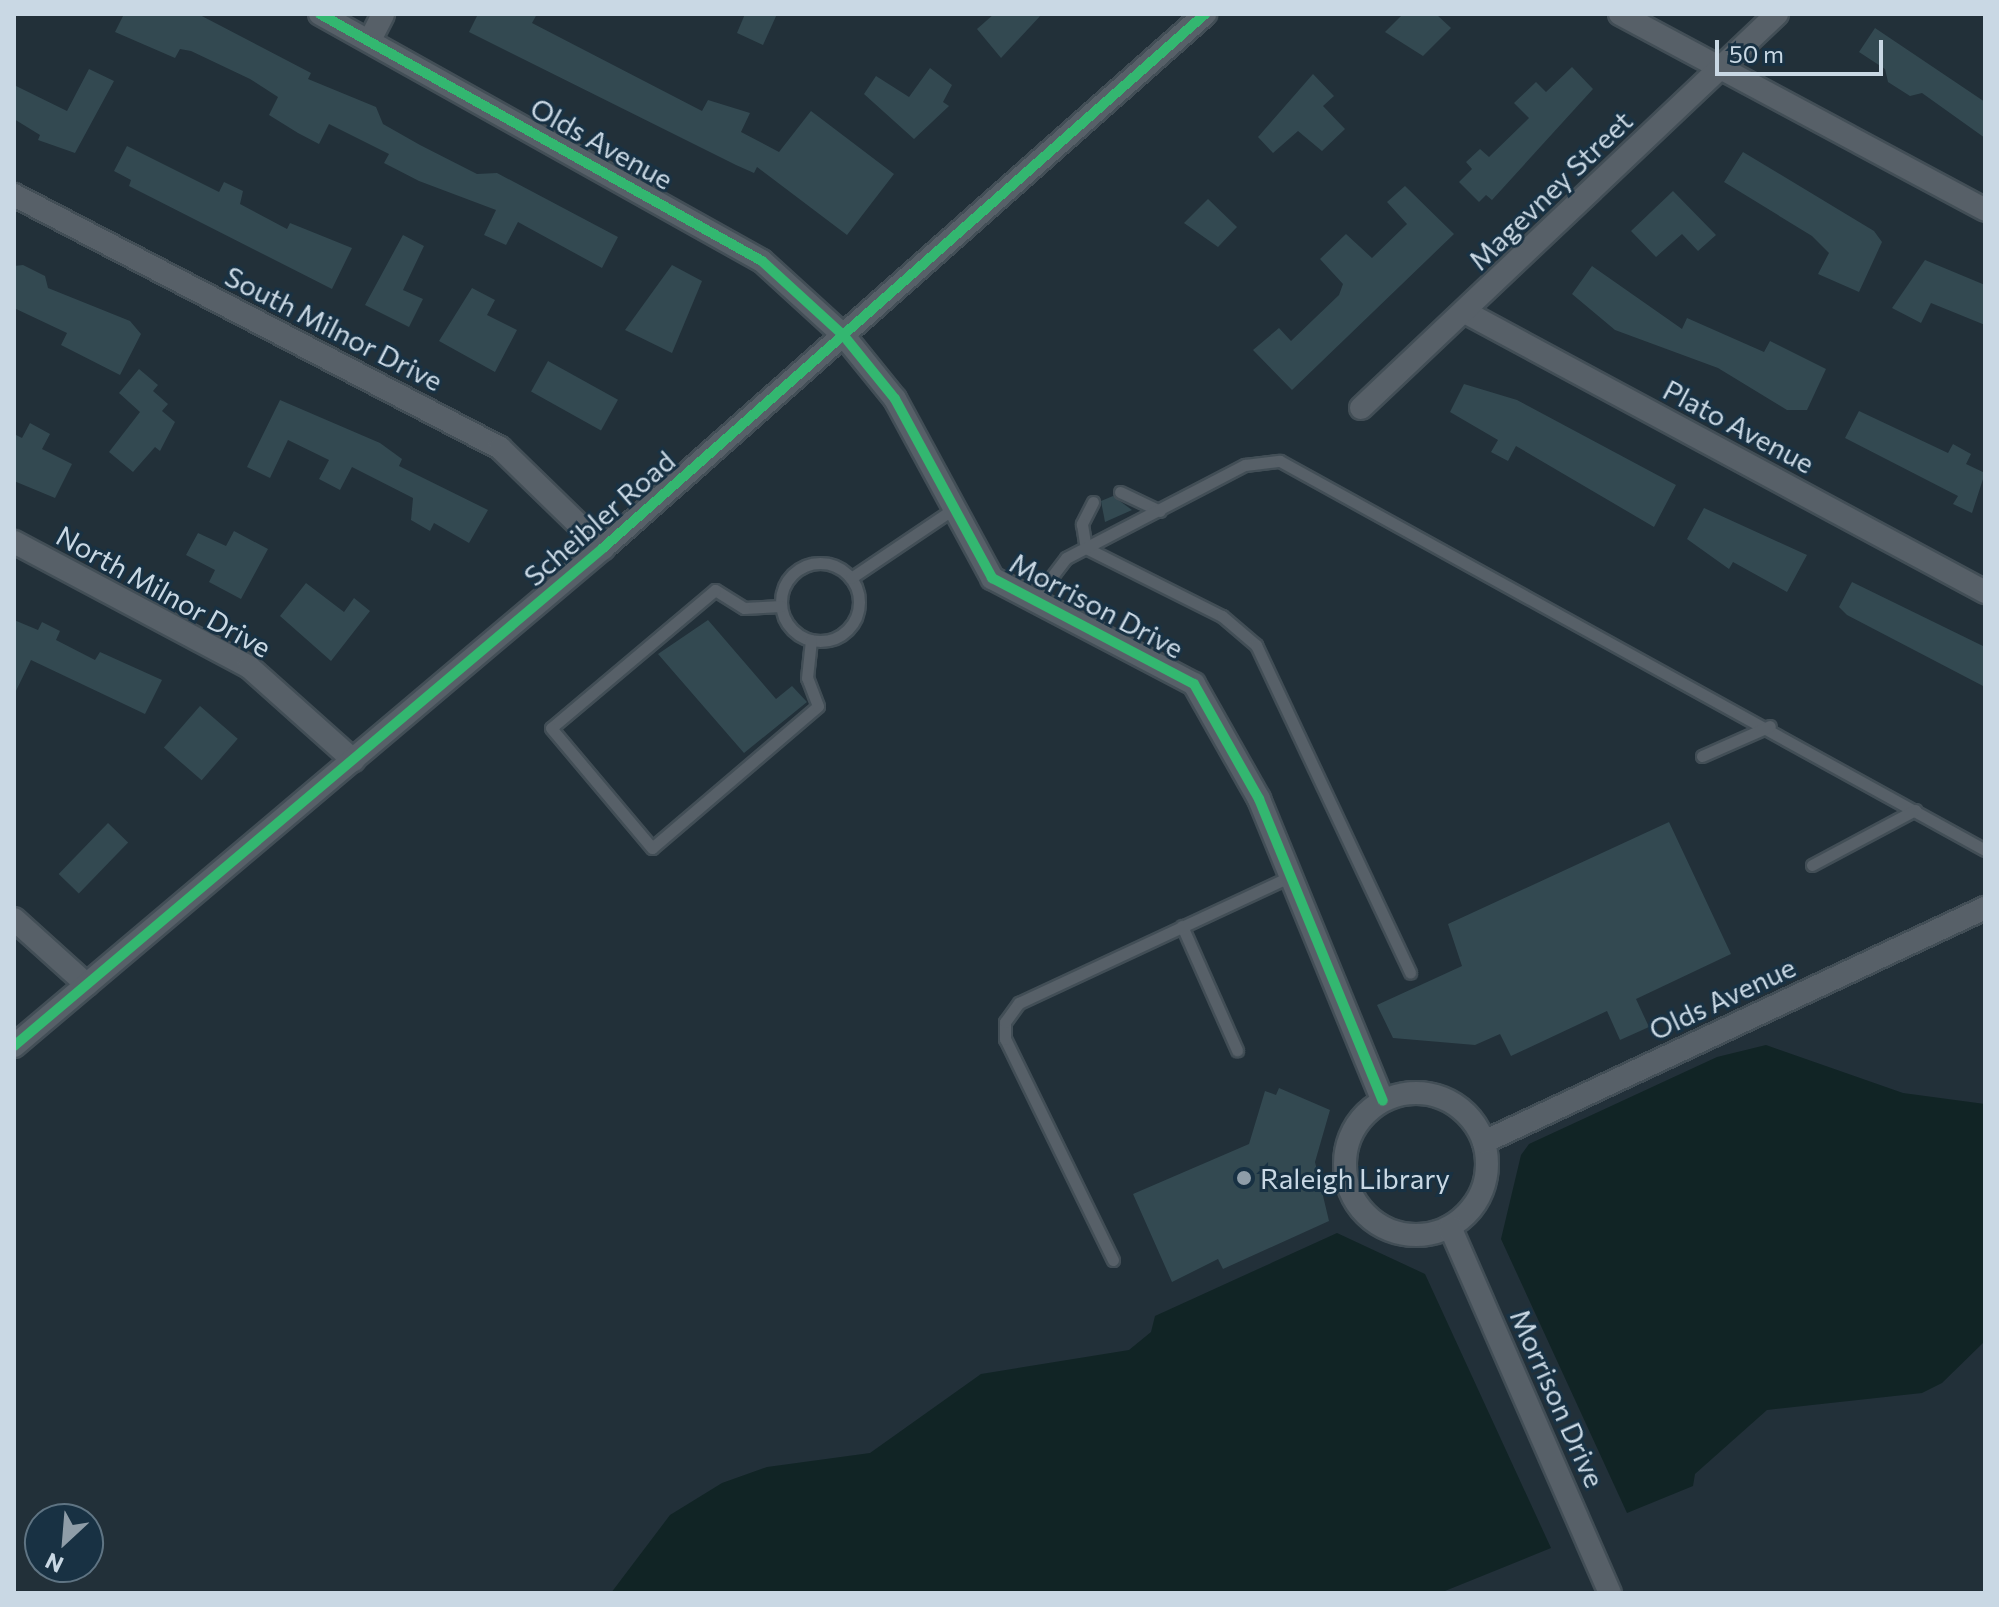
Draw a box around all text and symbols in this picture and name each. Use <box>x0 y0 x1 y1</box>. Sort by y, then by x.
scale bar <box>1719 24 1887 74</box>
text: 50 m <box>1729 39 1784 68</box>
street label: Olds Avenue <box>525 90 679 196</box>
street label: Magevney Street <box>1461 103 1639 277</box>
street label: South Milnor Drive <box>220 259 448 397</box>
street label: Plato Avenue <box>1658 372 1820 480</box>
street label: Scheibler Road <box>517 443 681 593</box>
street label: North Milnor Drive <box>51 518 277 664</box>
street label: Morrison Drive <box>1005 545 1189 665</box>
street label: Olds Avenue <box>1643 949 1801 1047</box>
place label: Raleigh Library <box>1260 1161 1450 1195</box>
marker: Raleigh Library <box>1235 1169 1253 1187</box>
street label: Morrison Drive <box>1504 1304 1612 1492</box>
north arrow <box>24 1503 104 1583</box>
text: N <box>41 1547 67 1579</box>

